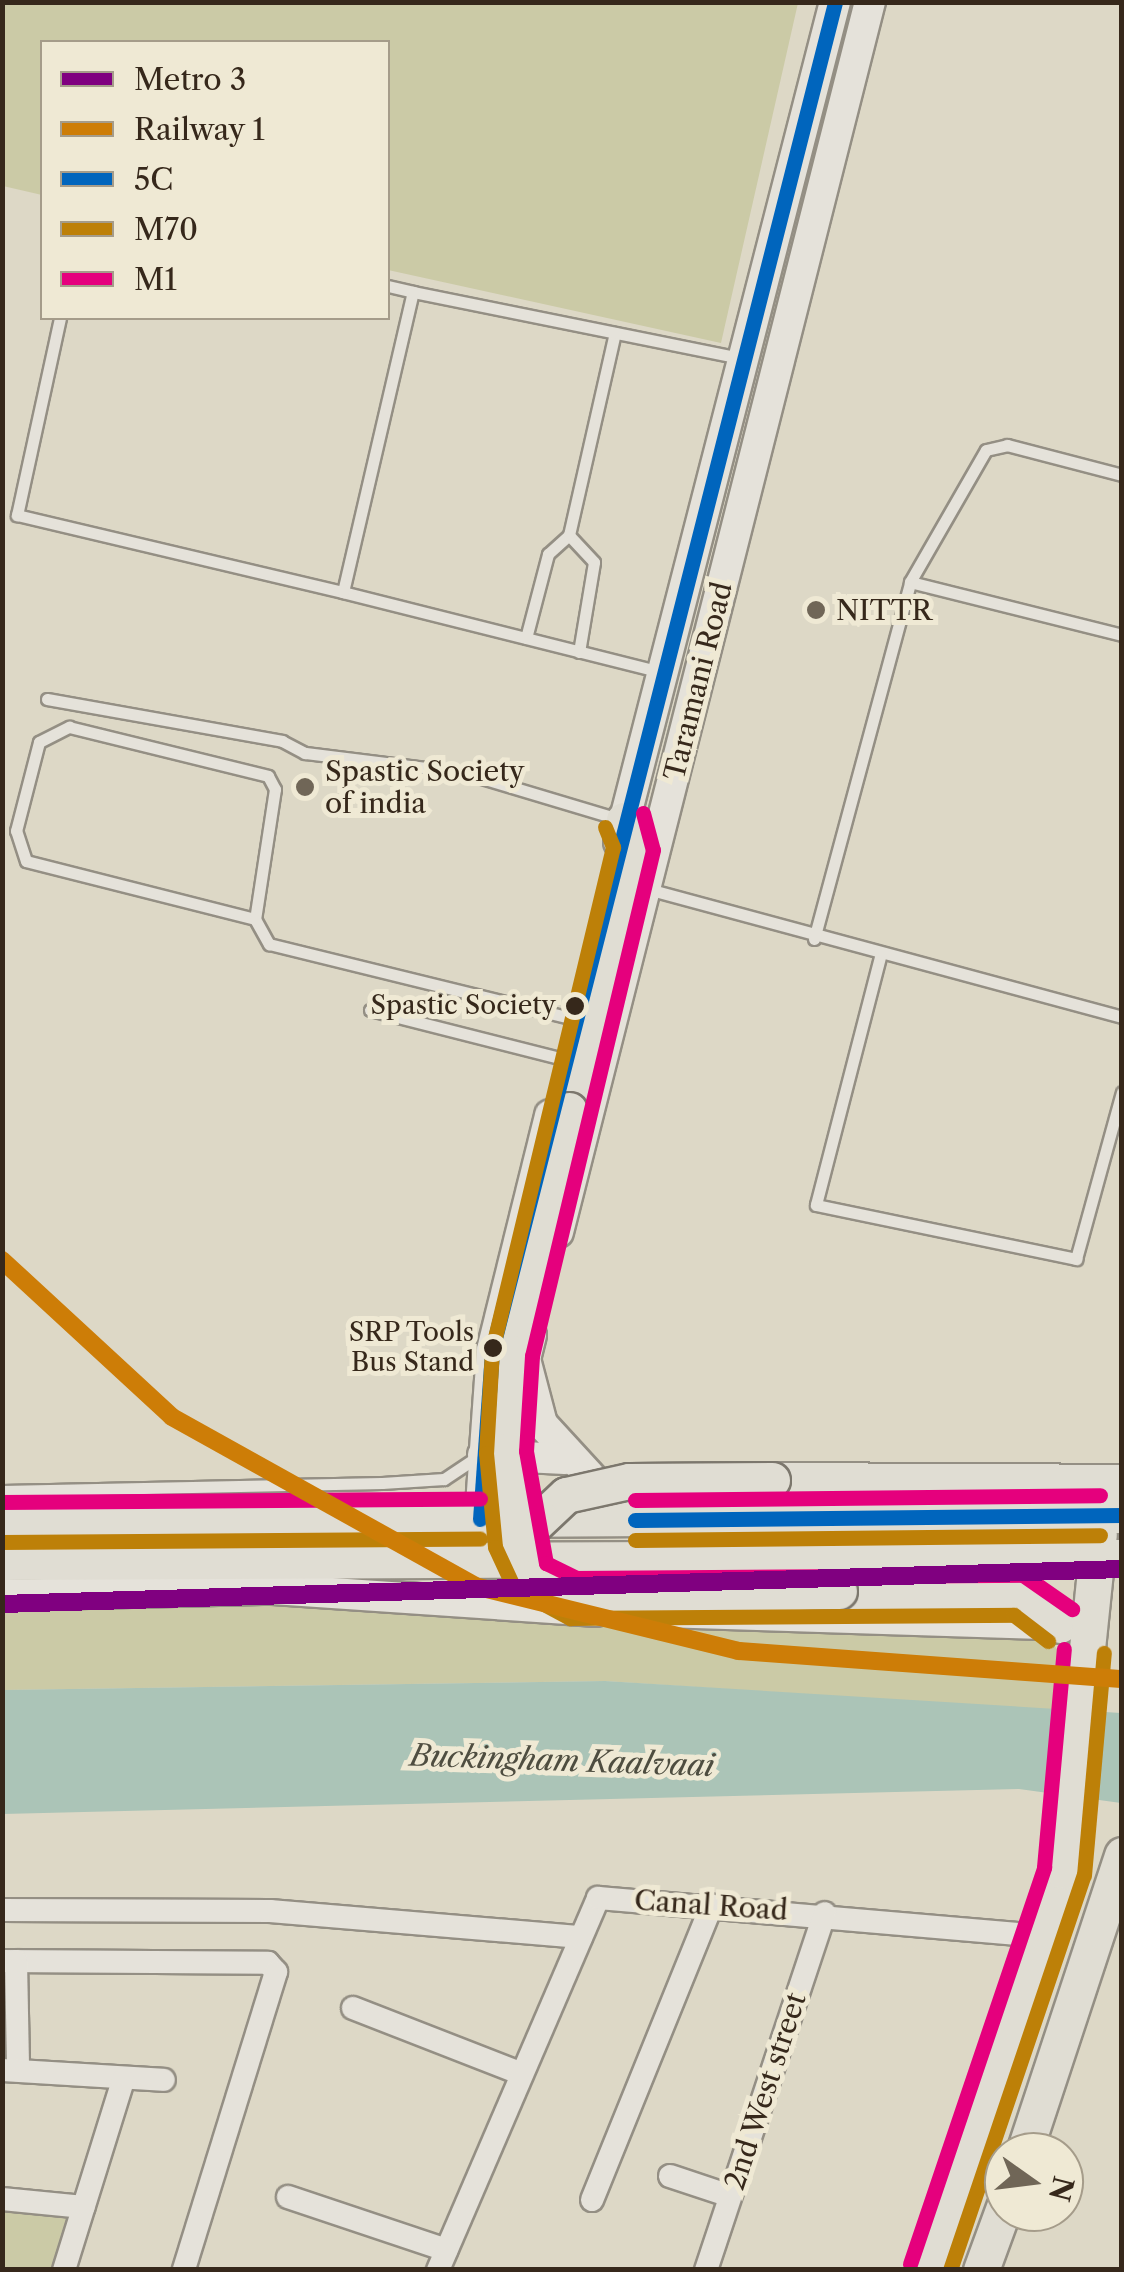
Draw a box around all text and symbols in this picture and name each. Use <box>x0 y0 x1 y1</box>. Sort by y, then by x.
legend <box>40 40 390 320</box>
text: Metro 3 <box>134 61 246 98</box>
text: Railway 1 <box>134 111 265 148</box>
text: 5C <box>134 161 173 198</box>
text: M70 <box>134 211 198 248</box>
text: M1 <box>134 261 177 298</box>
street label: Taramani Road <box>657 578 739 784</box>
place label: NITTR <box>836 593 932 627</box>
marker: NITTR <box>805 599 827 621</box>
place label: Spastic Society of india <box>325 754 525 820</box>
marker: Spastic Society of india <box>294 776 316 798</box>
place label: Spastic Society <box>371 990 556 1022</box>
marker: Spastic Society <box>565 996 585 1016</box>
place label: SRP Tools Bus Stand <box>347 1317 474 1379</box>
marker: SRP Tools Bus Stand <box>483 1338 503 1358</box>
water label: Buckingham Kaalvaai <box>409 1738 715 1784</box>
street label: Canal Road <box>633 1883 789 1927</box>
street label: 2nd West street <box>717 1988 813 2194</box>
north arrow <box>984 2132 1084 2232</box>
text: N <box>1042 2173 1081 2205</box>

